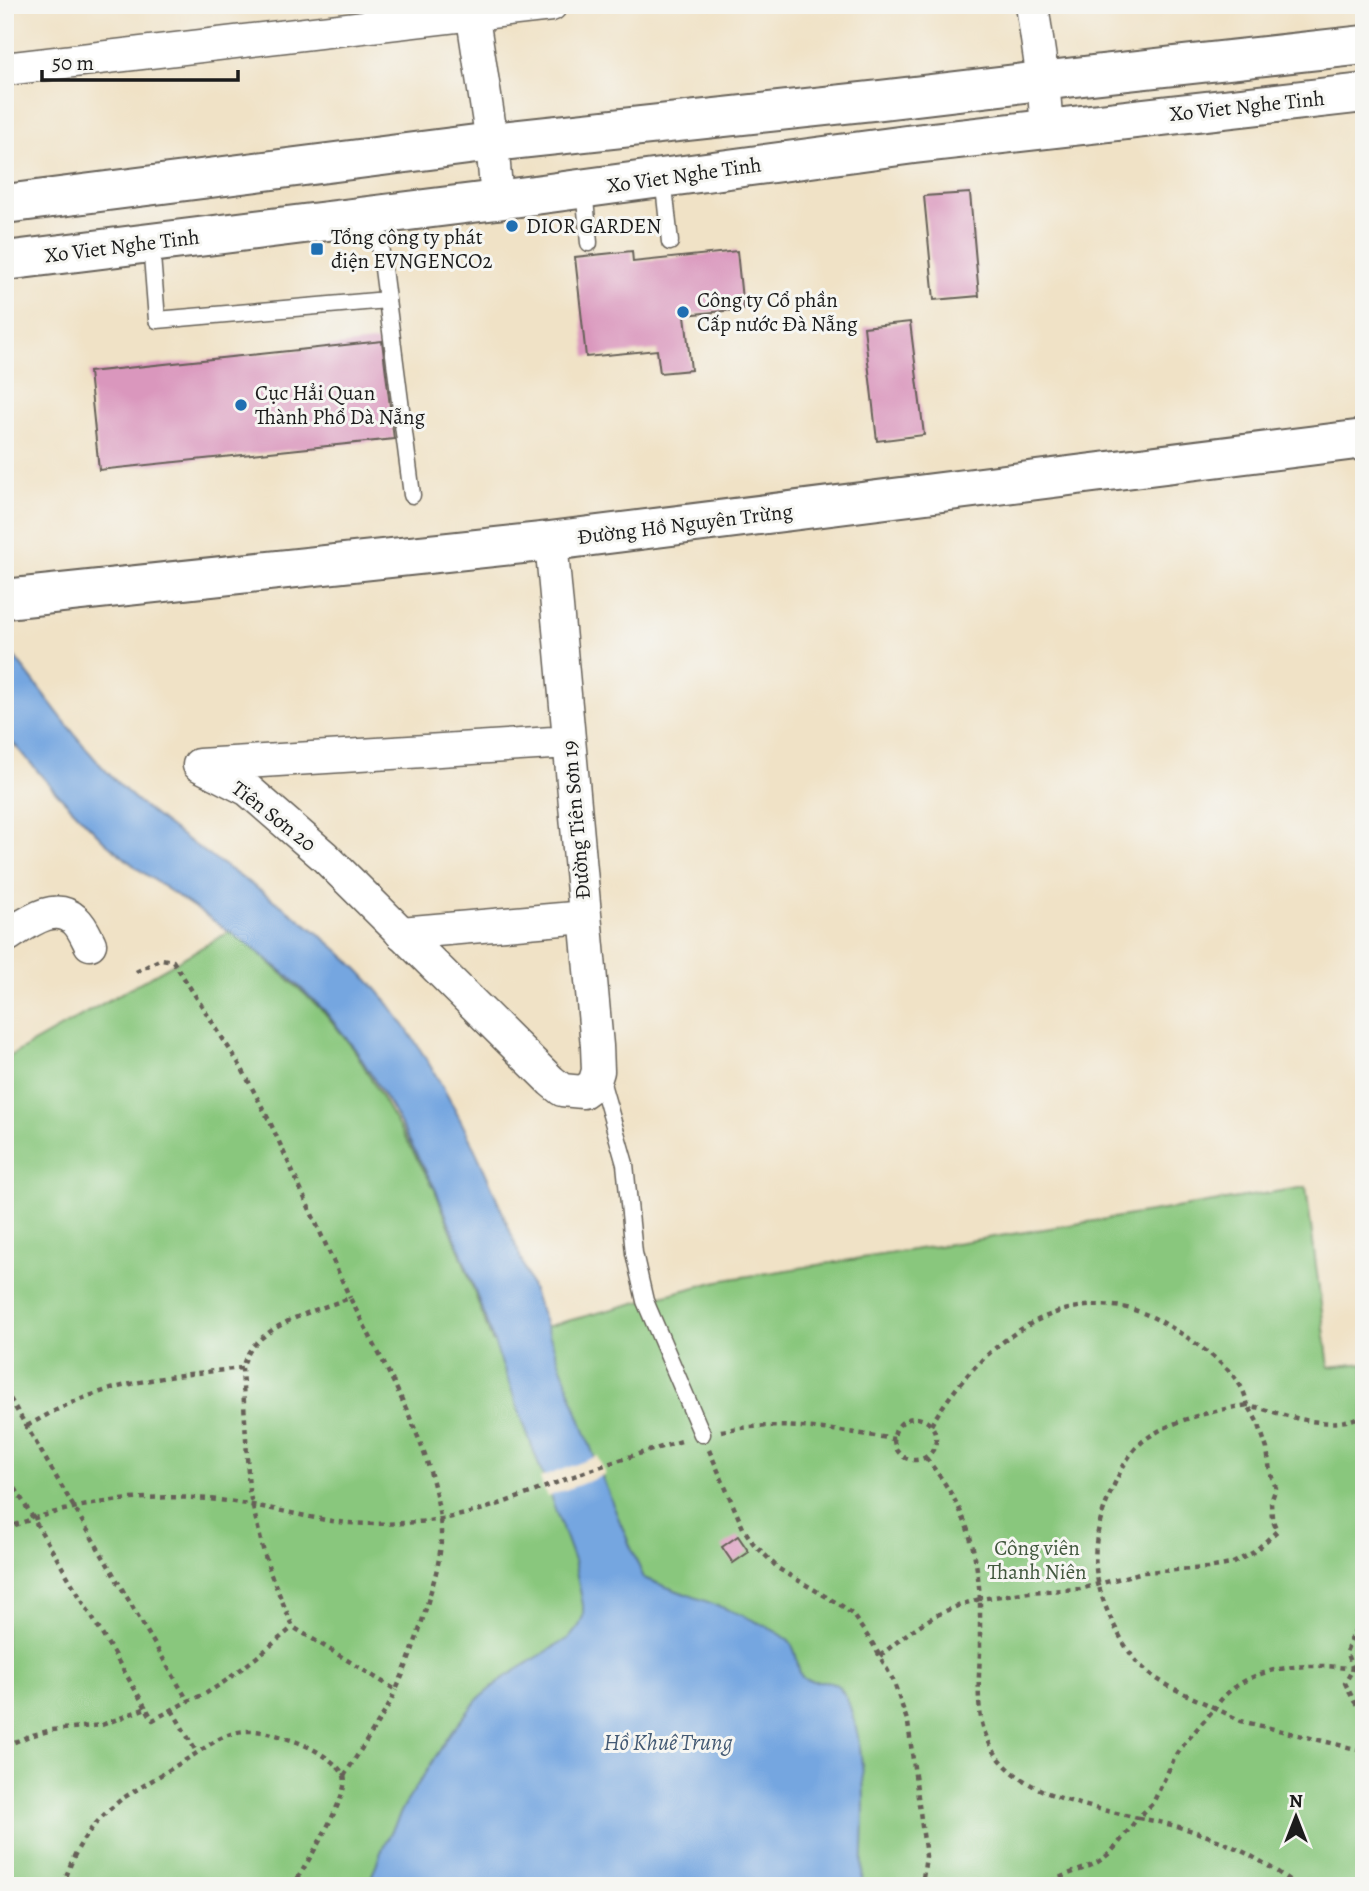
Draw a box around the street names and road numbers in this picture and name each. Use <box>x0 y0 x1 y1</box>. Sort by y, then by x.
street label: Xo Viet Nghe Tinh <box>1168 84 1326 128</box>
street label: Xo Viet Nghe Tinh <box>605 150 763 200</box>
street label: Xo Viet Nghe Tinh <box>43 223 201 269</box>
street label: Đường Hồ Nguyên Trừng <box>576 497 795 551</box>
street label: Đường Tiên Sơn 19 <box>555 739 597 901</box>
street label: Tiên Sơn 20 <box>226 774 322 858</box>

